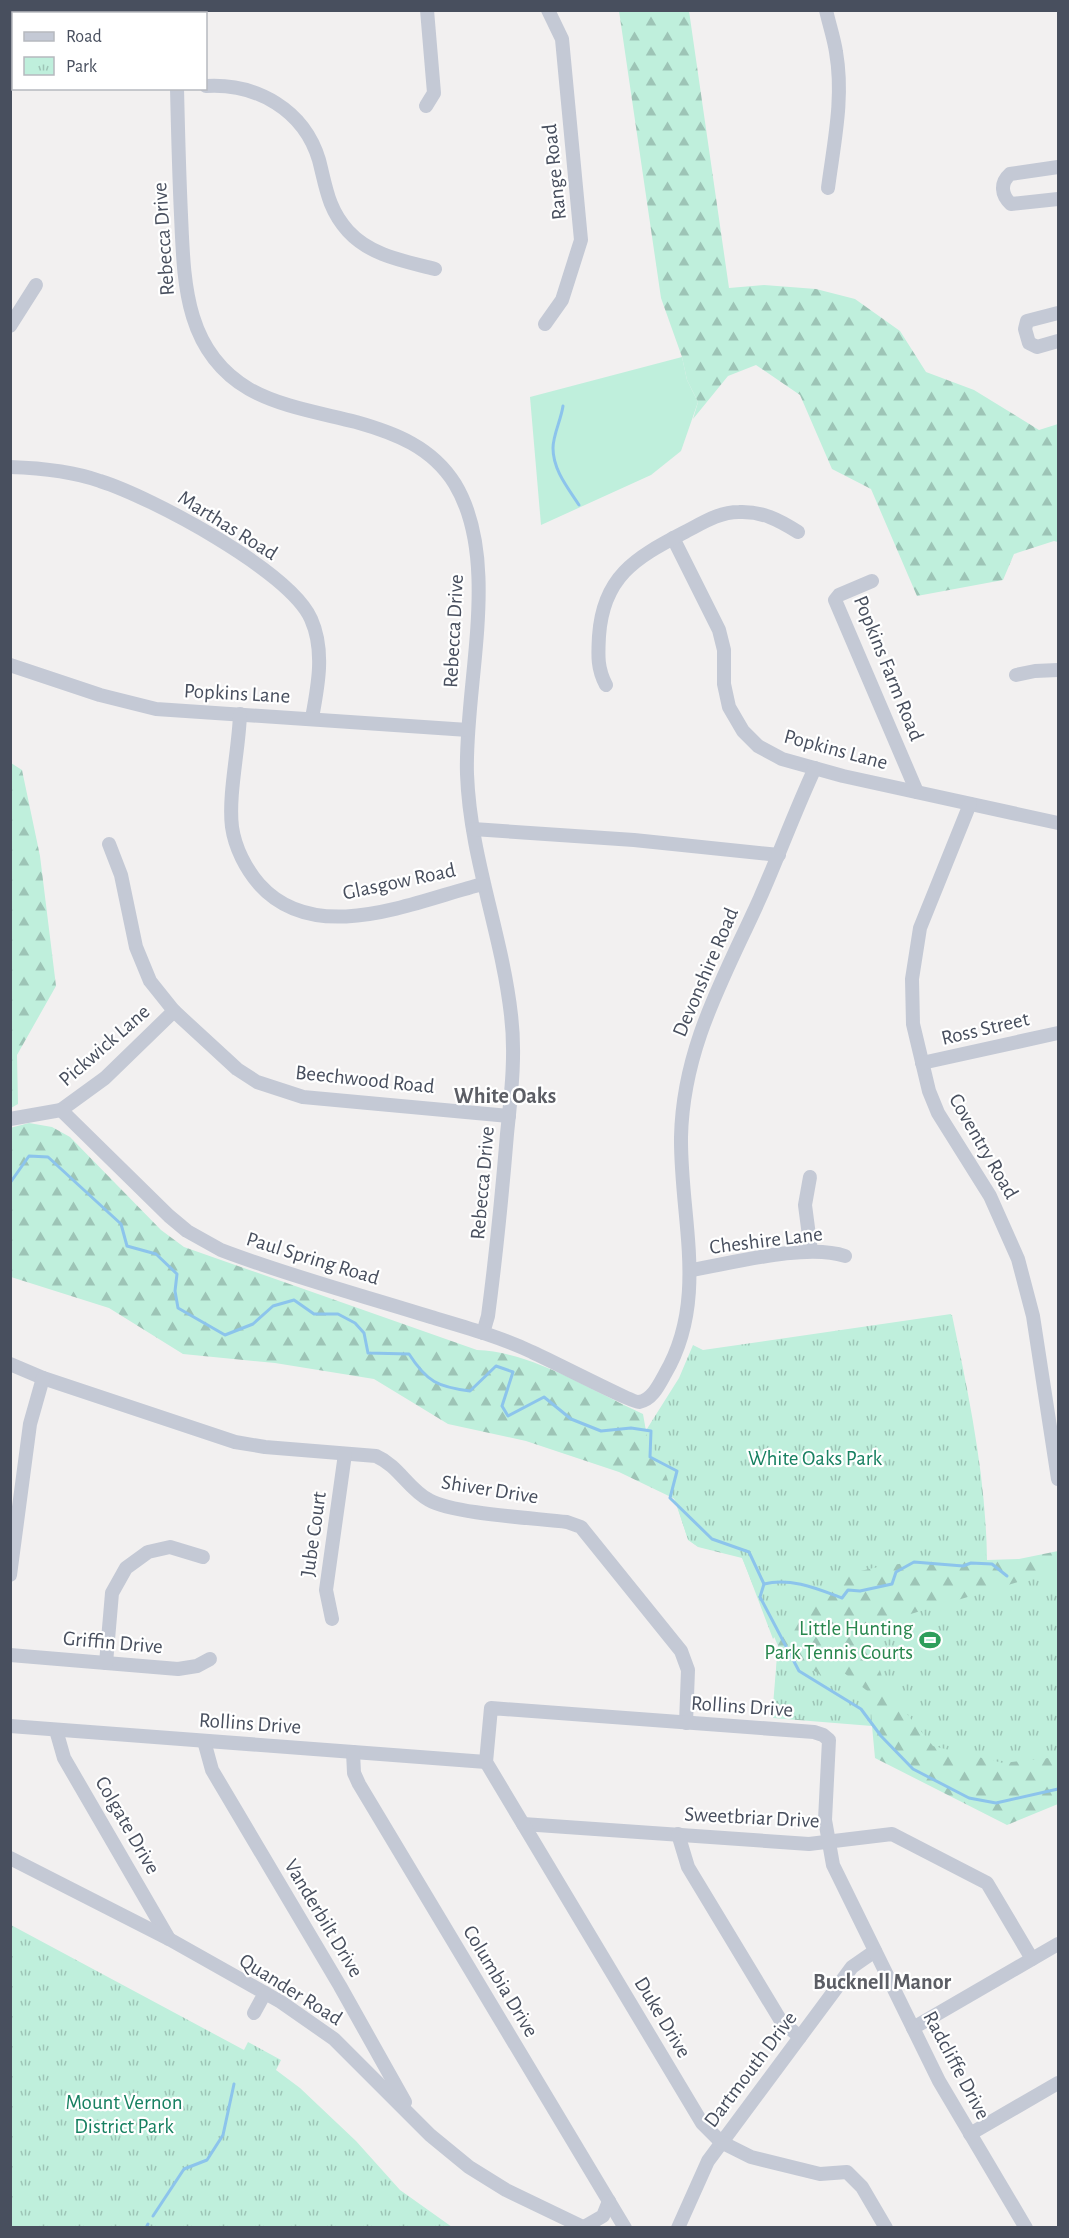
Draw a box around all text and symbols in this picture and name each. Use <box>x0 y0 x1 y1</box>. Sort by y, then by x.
legend <box>12 12 207 90</box>
text: Road <box>66 28 102 46</box>
text: Park <box>66 58 98 76</box>
street label: Range Road <box>539 123 570 221</box>
street label: Rebecca Drive <box>149 181 178 296</box>
street label: Marthas Road <box>174 487 281 564</box>
street label: Rebecca Drive <box>440 574 467 688</box>
street label: Popkins Farm Road <box>850 593 927 744</box>
street label: Popkins Lane <box>183 680 291 707</box>
street label: Popkins Lane <box>782 726 890 773</box>
street label: Glasgow Road <box>341 859 457 904</box>
street label: Devonshire Road <box>669 904 742 1040</box>
street label: Pickwick Lane <box>55 1000 154 1090</box>
street label: Ross Street <box>939 1008 1031 1049</box>
street label: Beechwood Road <box>294 1062 436 1097</box>
district label: White Oaks <box>454 1085 556 1107</box>
street label: Coventry Road <box>945 1090 1022 1203</box>
street label: Rebecca Drive <box>467 1125 498 1241</box>
street label: Cheshire Lane <box>708 1223 824 1258</box>
street label: Paul Spring Road <box>244 1228 382 1289</box>
park label: White Oaks Park <box>748 1448 883 1469</box>
street label: Shiver Drive <box>440 1471 540 1508</box>
street label: Jube Court <box>297 1490 330 1578</box>
place label: Little Hunting Park Tennis Courts <box>764 1618 914 1663</box>
street label: Griffin Drive <box>62 1628 164 1657</box>
sports icon: Little Hunting Park Tennis Courts <box>918 1628 942 1652</box>
street label: Rollins Drive <box>690 1692 794 1721</box>
street label: Rollins Drive <box>198 1709 302 1738</box>
street label: Colgate Drive <box>91 1773 164 1878</box>
street label: Sweetbriar Drive <box>684 1803 820 1832</box>
street label: Vanderbilt Drive <box>280 1856 367 1981</box>
street label: Columbia Drive <box>459 1922 542 2041</box>
street label: Quander Road <box>236 1950 346 2029</box>
district label: Bucknell Manor <box>813 1971 951 1993</box>
street label: Duke Drive <box>630 1973 695 2061</box>
street label: Dartmouth Drive <box>700 2007 801 2131</box>
street label: Radcliffe Drive <box>919 2008 994 2123</box>
park label: Mount Vernon District Park <box>65 2092 183 2137</box>

